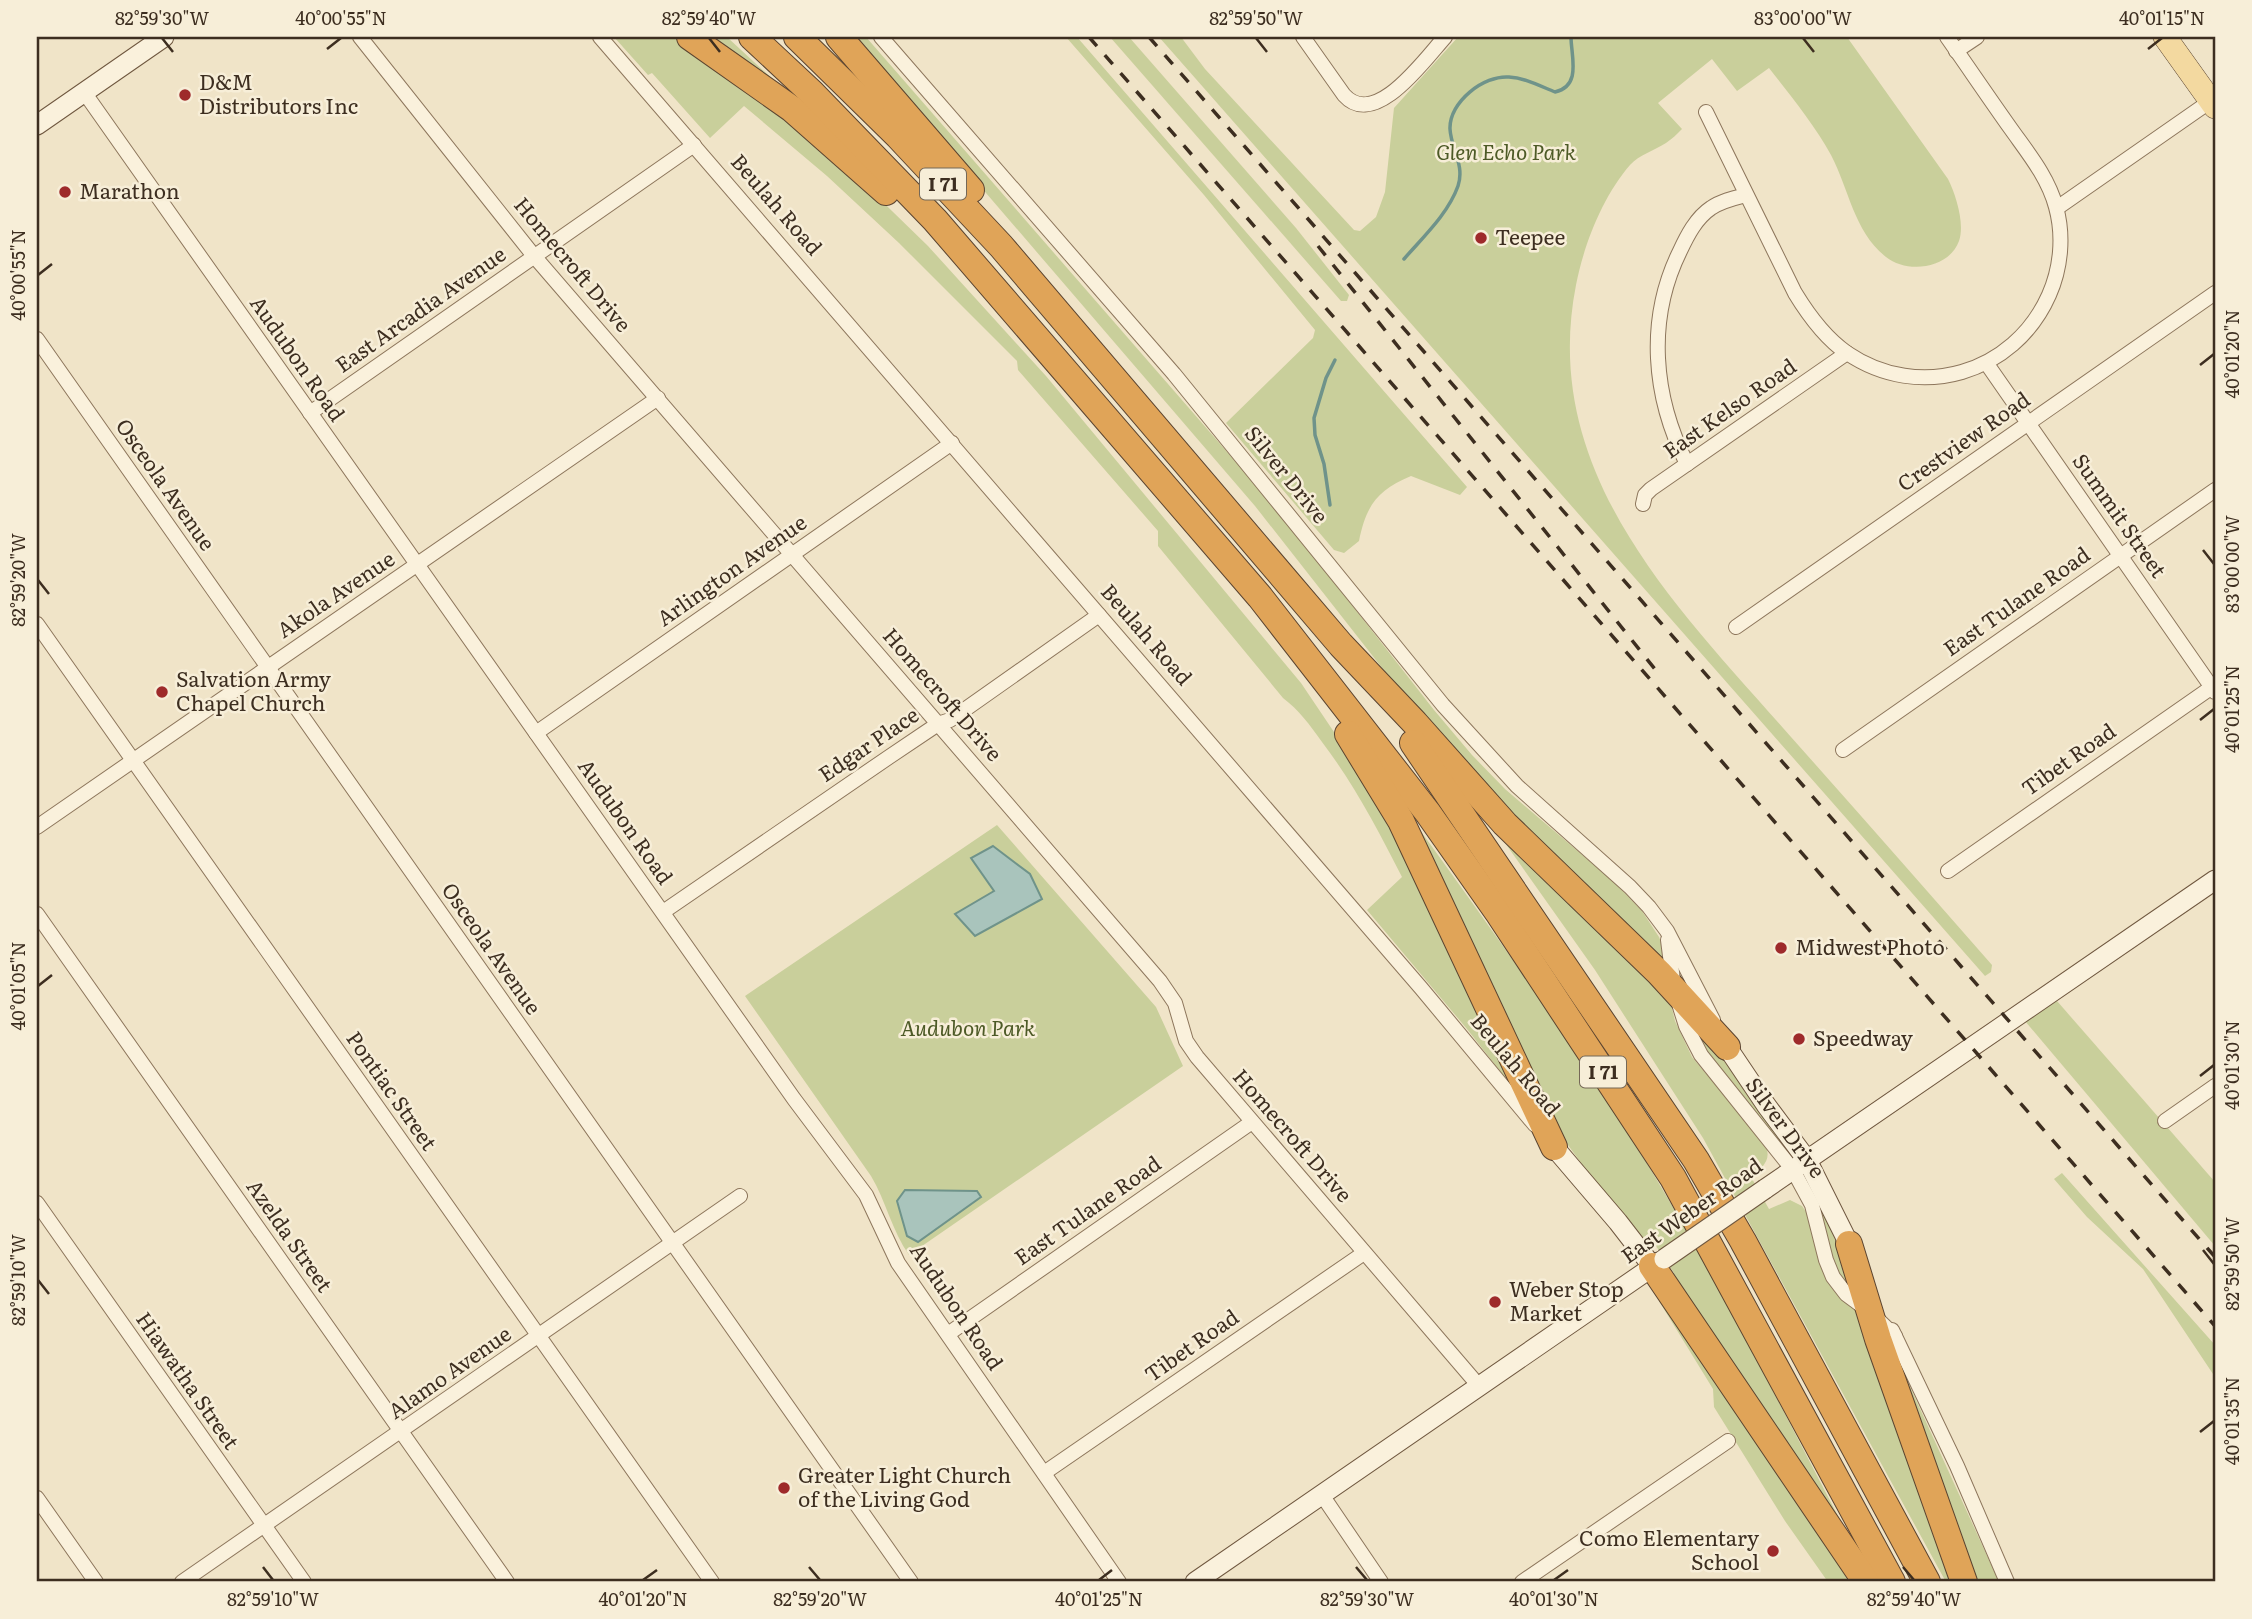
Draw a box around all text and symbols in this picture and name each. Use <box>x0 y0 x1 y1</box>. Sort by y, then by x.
text: 82°59'30"W <box>115 4 209 31</box>
text: 40°00'55"N <box>295 4 387 31</box>
text: 82°59'40"W <box>662 4 757 31</box>
text: 82°59'50"W <box>1209 4 1303 31</box>
text: 83°00'00"W <box>1754 4 1852 31</box>
text: 40°01'15"N <box>2119 4 2205 31</box>
place label: D&M Distributors Inc <box>199 65 358 120</box>
marker: D&M Distributors Inc <box>177 87 193 103</box>
park label: Glen Echo Park <box>1436 135 1576 166</box>
street label: Beulah Road <box>725 146 831 261</box>
road number: I 71 <box>920 168 966 200</box>
place label: Marathon <box>79 174 180 205</box>
marker: Marathon <box>57 184 73 200</box>
street label: Homecroft Drive <box>508 189 640 338</box>
place label: Teepee <box>1495 220 1565 251</box>
text: 40°00'55"N <box>4 229 31 321</box>
marker: Teepee <box>1473 230 1489 246</box>
street label: East Arcadia Avenue <box>328 237 511 379</box>
street label: Audubon Road <box>244 288 354 427</box>
text: 40°01'20"N <box>2218 309 2245 399</box>
street label: East Kelso Road <box>1656 349 1802 465</box>
street label: Crestview Road <box>1890 382 2035 497</box>
street label: Osceola Avenue <box>110 411 224 556</box>
street label: Silver Drive <box>1239 418 1337 529</box>
street label: Summit Street <box>2067 446 2176 583</box>
street label: Arlington Avenue <box>649 506 812 632</box>
text: 83°00'00"W <box>2218 515 2245 613</box>
text: 82°59'20"W <box>4 533 31 627</box>
street label: East Tulane Road <box>1936 538 2095 662</box>
street label: Akola Avenue <box>269 542 400 644</box>
street label: Beulah Road <box>1095 576 1201 691</box>
street label: Homecroft Drive <box>877 620 1011 767</box>
place label: Salvation Army Chapel Church <box>176 662 332 717</box>
text: 40°01'25"N <box>2218 665 2245 753</box>
marker: Salvation Army Chapel Church <box>154 684 170 700</box>
street label: Edgar Place <box>811 698 924 788</box>
street label: Tibet Road <box>2014 714 2121 802</box>
street label: Audubon Road <box>572 751 682 890</box>
street label: Osceola Avenue <box>436 875 550 1020</box>
place label: Midwest Photo <box>1795 930 1945 961</box>
marker: Midwest Photo <box>1773 940 1789 956</box>
text: 40°01'05"N <box>4 941 31 1031</box>
street label: Beulah Road <box>1465 1005 1569 1121</box>
park label: Audubon Park <box>901 1011 1036 1042</box>
text: 40°01'30"N <box>2218 1020 2245 1110</box>
place label: Speedway <box>1813 1021 1914 1052</box>
street label: Pontiac Street <box>340 1024 446 1156</box>
marker: Speedway <box>1791 1031 1807 1047</box>
road number: I 71 <box>1580 1056 1626 1088</box>
street label: Homecroft Drive <box>1227 1061 1361 1208</box>
street label: Silver Drive <box>1740 1070 1834 1183</box>
street label: East Tulane Road <box>1007 1147 1166 1271</box>
street label: East Weber Road <box>1614 1148 1768 1269</box>
street label: Azelda Street <box>241 1172 342 1298</box>
text: 82°59'50"W <box>2218 1217 2245 1311</box>
text: 82°59'10"W <box>4 1234 31 1326</box>
street label: Audubon Road <box>904 1236 1012 1375</box>
place label: Weber Stop Market <box>1509 1272 1624 1327</box>
marker: Weber Stop Market <box>1487 1294 1503 1310</box>
street label: Tibet Road <box>1137 1300 1244 1388</box>
street label: Hiawatha Street <box>130 1304 248 1455</box>
street label: Alamo Avenue <box>381 1317 517 1425</box>
text: 40°01'35"N <box>2218 1377 2245 1465</box>
place label: Greater Light Church of the Living God <box>798 1458 1011 1513</box>
marker: Greater Light Church of the Living God <box>776 1480 792 1496</box>
place label: Como Elementary School <box>1579 1521 1760 1576</box>
marker: Como Elementary School <box>1765 1543 1781 1559</box>
text: 82°59'10"W <box>227 1585 319 1612</box>
text: 40°01'20"N <box>598 1585 688 1612</box>
text: 82°59'20"W <box>773 1585 867 1612</box>
text: 40°01'25"N <box>1055 1585 1143 1612</box>
text: 82°59'30"W <box>1320 1585 1414 1612</box>
text: 40°01'30"N <box>1509 1585 1599 1612</box>
text: 82°59'40"W <box>1867 1585 1962 1612</box>

